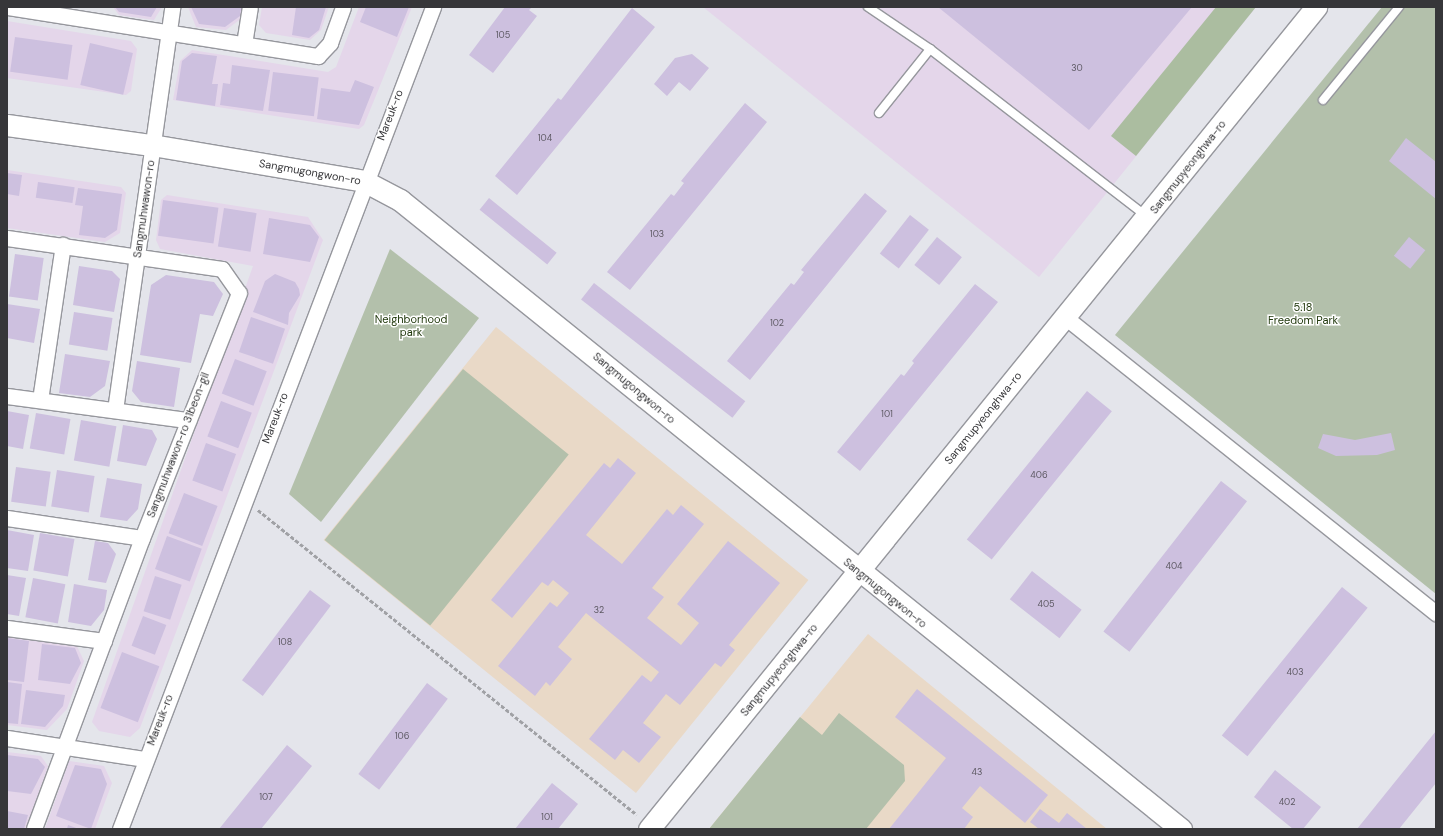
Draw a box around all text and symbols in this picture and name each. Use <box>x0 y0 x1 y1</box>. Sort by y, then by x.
house number: 105 <box>496 30 510 40</box>
house number: 30 <box>1071 63 1083 73</box>
street label: Mareuk-ro <box>374 88 406 142</box>
street label: Sangmupyeonghwa-ro <box>1147 118 1229 216</box>
house number: 104 <box>538 133 552 143</box>
street label: Sangmugongwon-ro <box>258 157 362 187</box>
street label: Sangmuhwawon-ro <box>131 159 157 259</box>
house number: 103 <box>650 229 664 239</box>
park label: 5.18 Freedom Park <box>1268 301 1338 327</box>
park label: Neighborhood park <box>375 313 447 339</box>
house number: 102 <box>770 318 784 328</box>
street label: Sangmugongwon-ro <box>590 350 678 426</box>
street label: Sangmupyeonghwa-ro <box>942 369 1024 467</box>
street label: Sangmuhwawon-ro 31beon-gil <box>144 371 212 519</box>
street label: Mareuk-ro <box>259 391 291 445</box>
house number: 101 <box>881 409 893 419</box>
house number: 406 <box>1030 470 1048 480</box>
street label: Sangmugongwon-ro <box>841 555 929 631</box>
house number: 404 <box>1165 561 1183 571</box>
house number: 405 <box>1037 599 1055 609</box>
house number: 32 <box>594 605 604 615</box>
street label: Sangmupyeonghwa-ro <box>738 621 820 719</box>
house number: 108 <box>278 637 292 647</box>
house number: 403 <box>1287 667 1303 677</box>
street label: Mareuk-ro <box>144 693 176 747</box>
house number: 106 <box>395 731 409 741</box>
house number: 43 <box>972 767 982 777</box>
house number: 107 <box>259 792 273 802</box>
house number: 402 <box>1279 797 1295 807</box>
house number: 101 <box>541 812 553 822</box>

